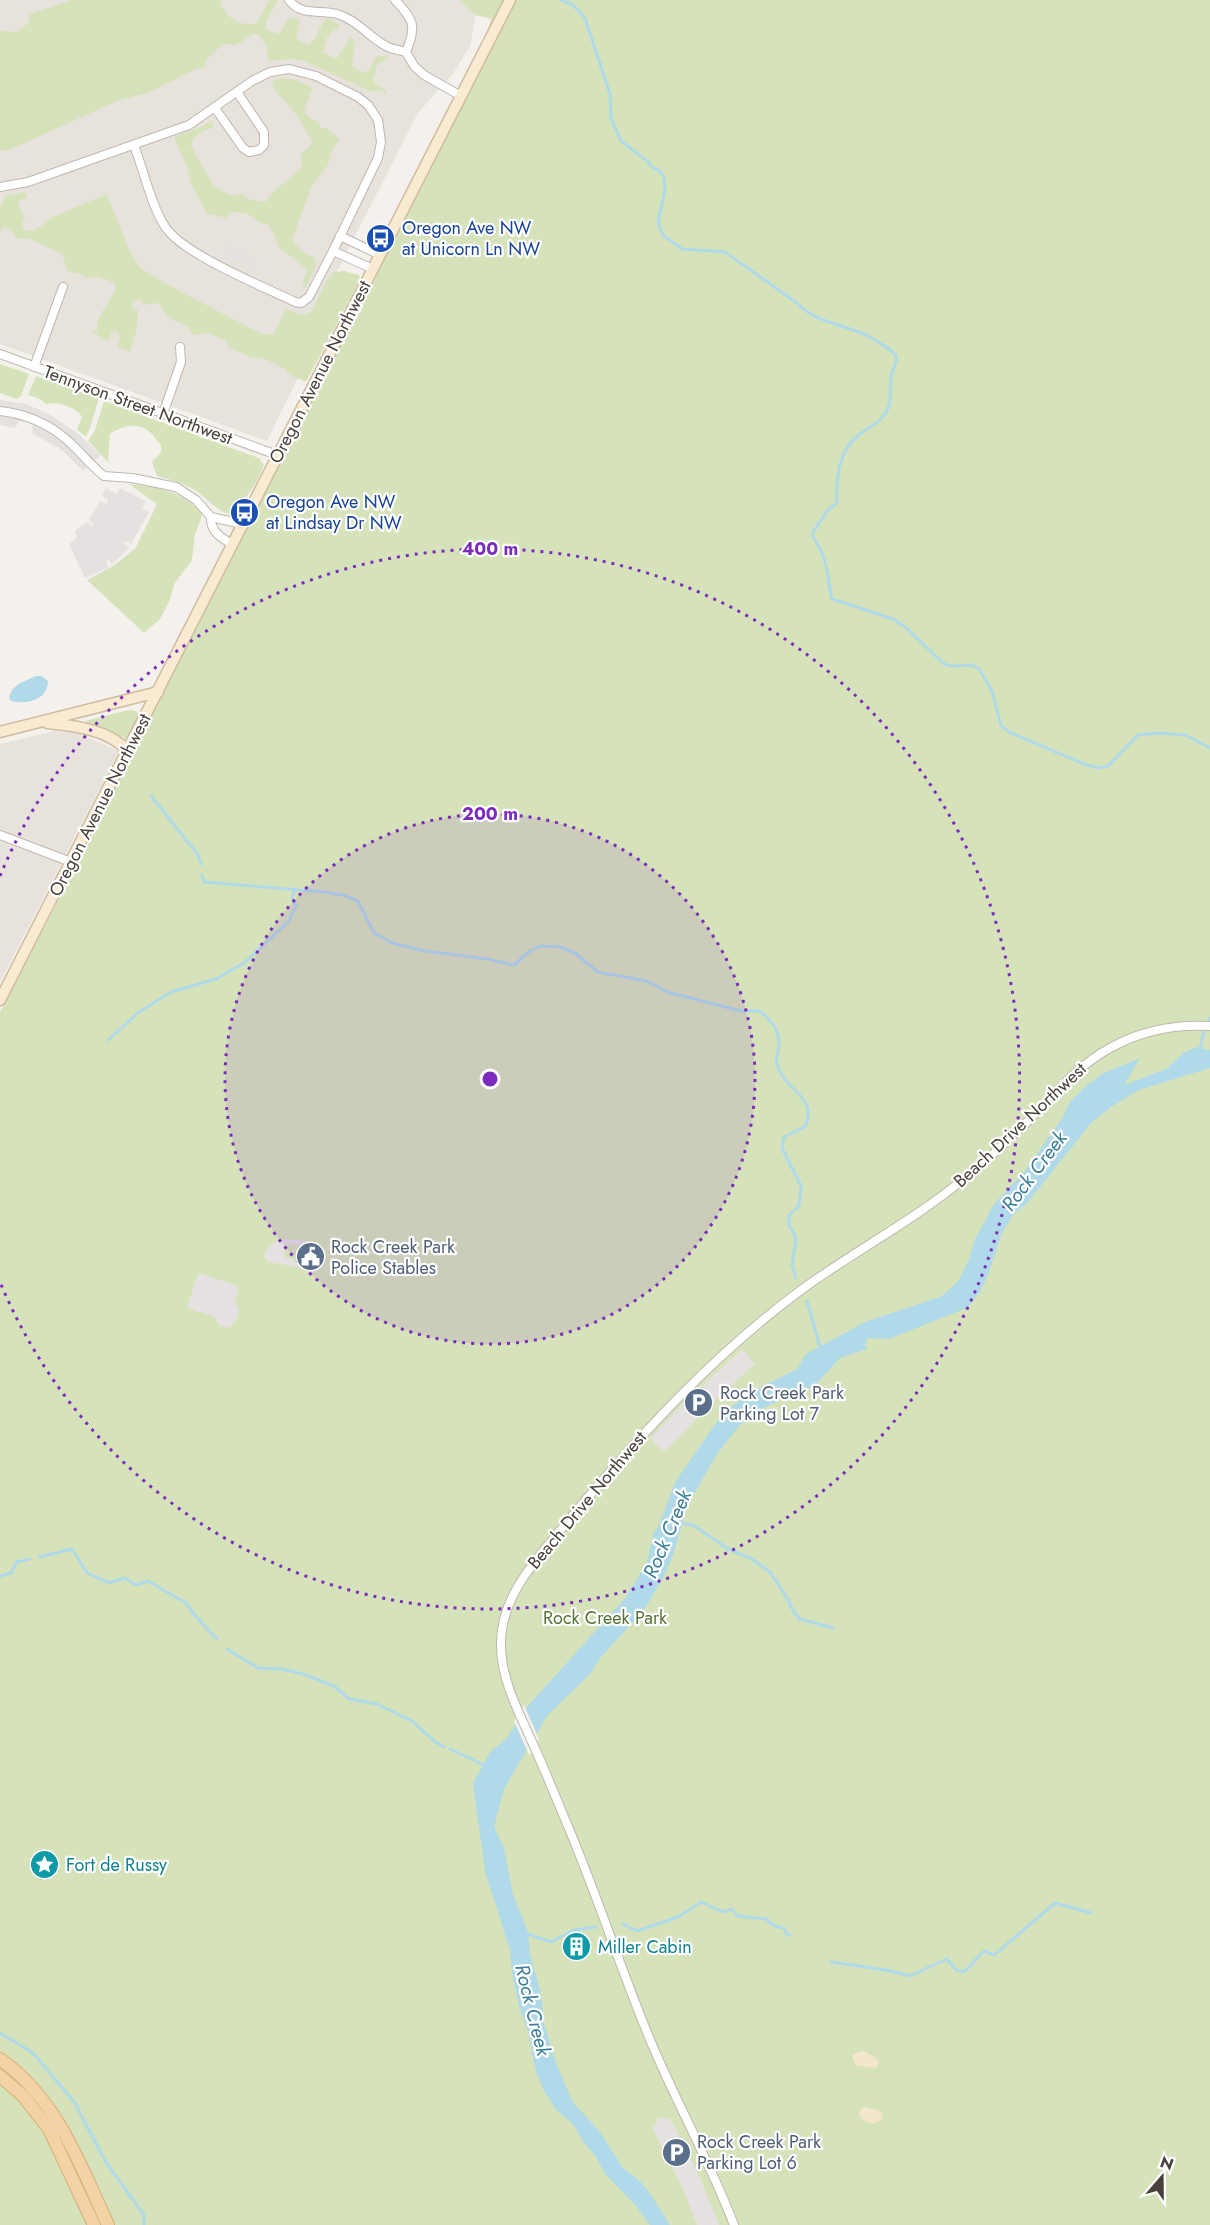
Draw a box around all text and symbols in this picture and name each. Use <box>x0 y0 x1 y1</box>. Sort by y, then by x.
place label: Oregon Ave NW at Unicorn Ln NW <box>402 215 540 262</box>
bus stop icon: Oregon Ave NW at Unicorn Ln NW <box>365 222 397 254</box>
street label: Oregon Avenue Northwest <box>263 275 378 468</box>
street label: Tennyson Street Northwest <box>40 359 237 452</box>
place label: Oregon Ave NW at Lindsay Dr NW <box>266 489 402 536</box>
bus stop icon: Oregon Ave NW at Lindsay Dr NW <box>229 496 261 528</box>
text: 400 m <box>462 536 518 562</box>
street label: Oregon Avenue Northwest <box>43 708 158 901</box>
text: 200 m <box>462 801 518 827</box>
street label: Beach Drive Northwest <box>948 1056 1093 1194</box>
centre of rings <box>480 1069 500 1089</box>
water label: Rock Creek <box>995 1124 1075 1217</box>
place label: Rock Creek Park Police Stables <box>331 1234 455 1281</box>
public building icon: Rock Creek Park Police Stables <box>294 1241 326 1273</box>
place label: Rock Creek Park Parking Lot 7 <box>720 1380 844 1427</box>
parking icon: Rock Creek Park Parking Lot 7 <box>683 1387 715 1419</box>
street label: Beach Drive Northwest <box>521 1425 653 1575</box>
water label: Rock Creek <box>636 1484 700 1583</box>
park label: Rock Creek Park <box>543 1605 667 1631</box>
place icon: Fort de Russy <box>29 1849 61 1881</box>
place label: Fort de Russy <box>66 1852 167 1878</box>
building icon: Miller Cabin <box>561 1931 593 1963</box>
place label: Miller Cabin <box>598 1934 692 1960</box>
water label: Rock Creek <box>507 1961 558 2060</box>
place label: Rock Creek Park Parking Lot 6 <box>697 2129 821 2176</box>
parking icon: Rock Creek Park Parking Lot 6 <box>660 2136 692 2168</box>
north arrow <box>1132 2147 1192 2207</box>
text: N <box>1157 2150 1177 2176</box>

